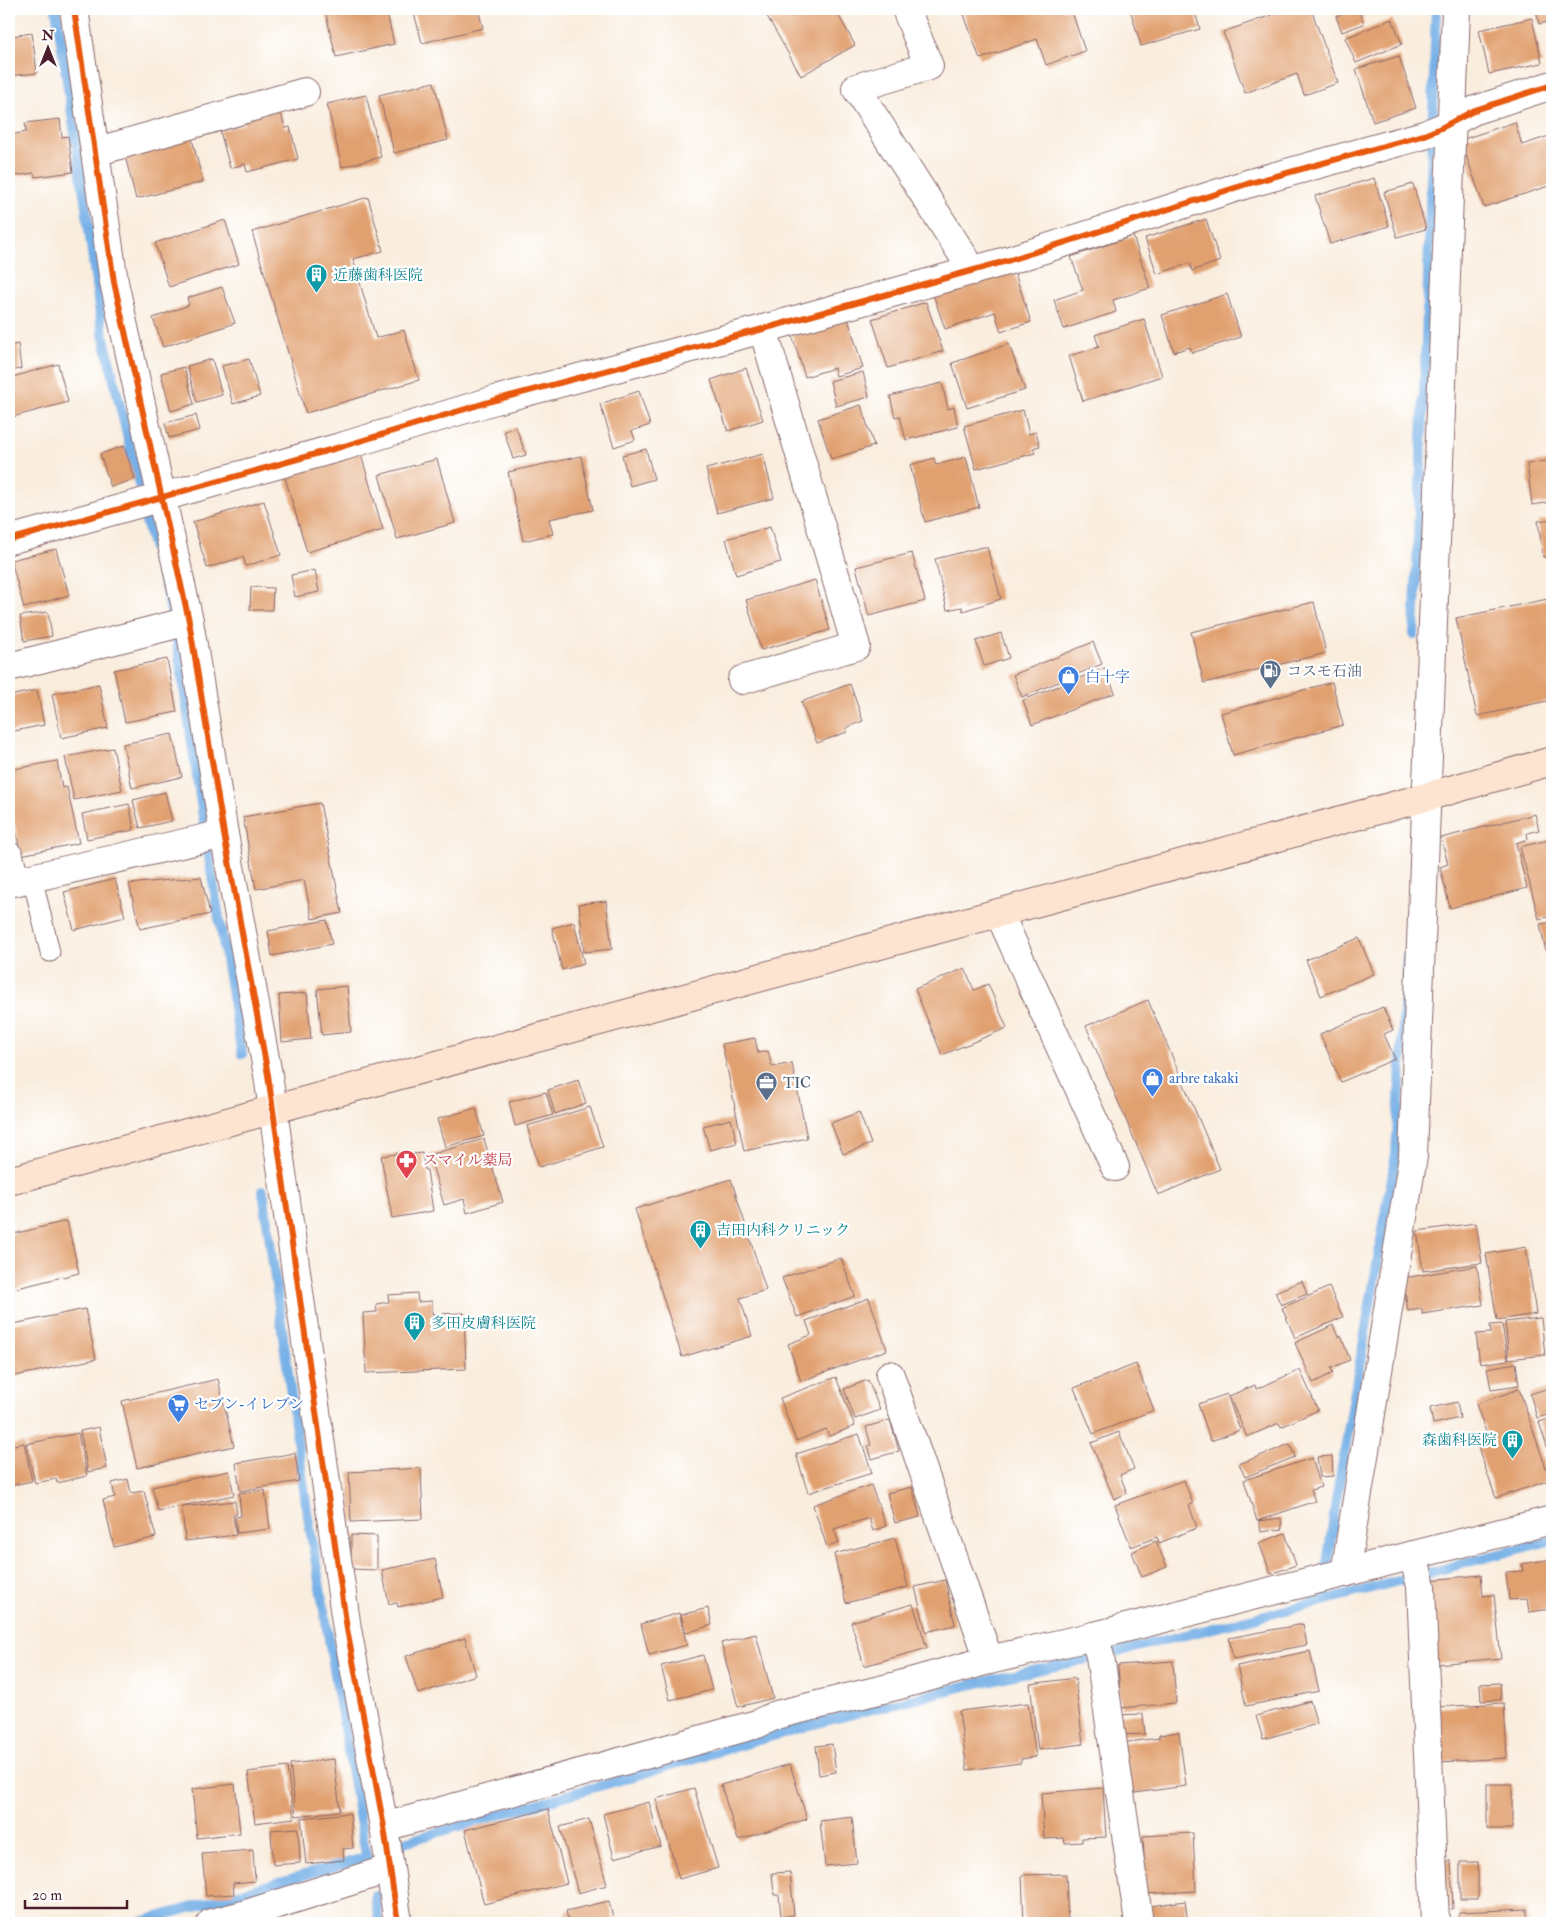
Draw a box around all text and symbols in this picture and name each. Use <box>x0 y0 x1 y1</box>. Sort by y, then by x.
north arrow <box>22 22 72 72</box>
text: N <box>41 27 55 44</box>
building icon: 近藤歯科医院 <box>305 263 329 294</box>
place label: 近藤歯科医院 <box>333 266 423 285</box>
fuel station icon: コスモ石油 <box>1259 659 1283 690</box>
place label: コスモ石油 <box>1287 662 1362 681</box>
shop icon: 白十字 <box>1057 665 1081 696</box>
place label: 白十字 <box>1085 668 1130 687</box>
shop icon: arbre takaki <box>1141 1066 1165 1097</box>
place label: arbre takaki <box>1169 1069 1238 1088</box>
office icon: TIC <box>755 1071 779 1102</box>
place label: TIC <box>783 1074 811 1093</box>
pharmacy icon: スマイル薬局 <box>395 1148 419 1179</box>
place label: スマイル薬局 <box>423 1151 512 1170</box>
building icon: 吉田内科クリニック <box>688 1218 712 1249</box>
place label: 吉田内科クリニック <box>716 1221 850 1240</box>
building icon: 多田皮膚科医院 <box>403 1311 427 1342</box>
place label: 多田皮膚科医院 <box>431 1314 536 1333</box>
supermarket icon: セブン-イレブン <box>166 1392 190 1423</box>
place label: セブン-イレブン <box>194 1395 304 1414</box>
building icon: 森歯科医院 <box>1501 1428 1525 1459</box>
place label: 森歯科医院 <box>1422 1431 1497 1450</box>
scale bar <box>25 1877 128 1909</box>
text: 20 m <box>32 1886 62 1905</box>

